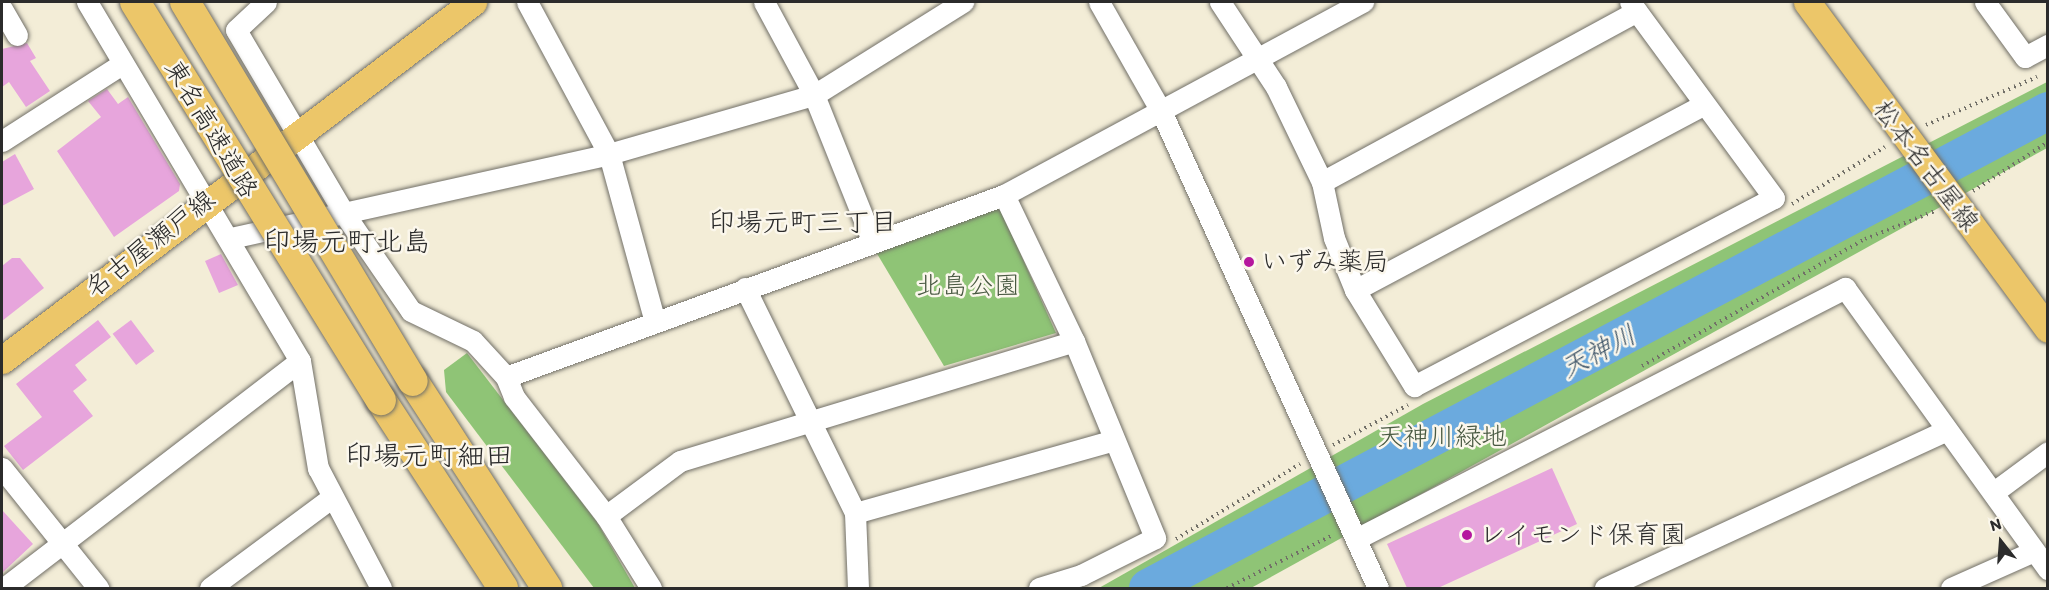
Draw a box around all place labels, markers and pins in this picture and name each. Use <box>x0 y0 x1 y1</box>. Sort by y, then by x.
place label: いずみ薬局 <box>1261 246 1391 278</box>
marker: いずみ薬局 <box>1242 255 1256 269</box>
place label: レイモンド保育園 <box>1479 519 1687 551</box>
marker: レイモンド保育園 <box>1460 528 1474 542</box>

